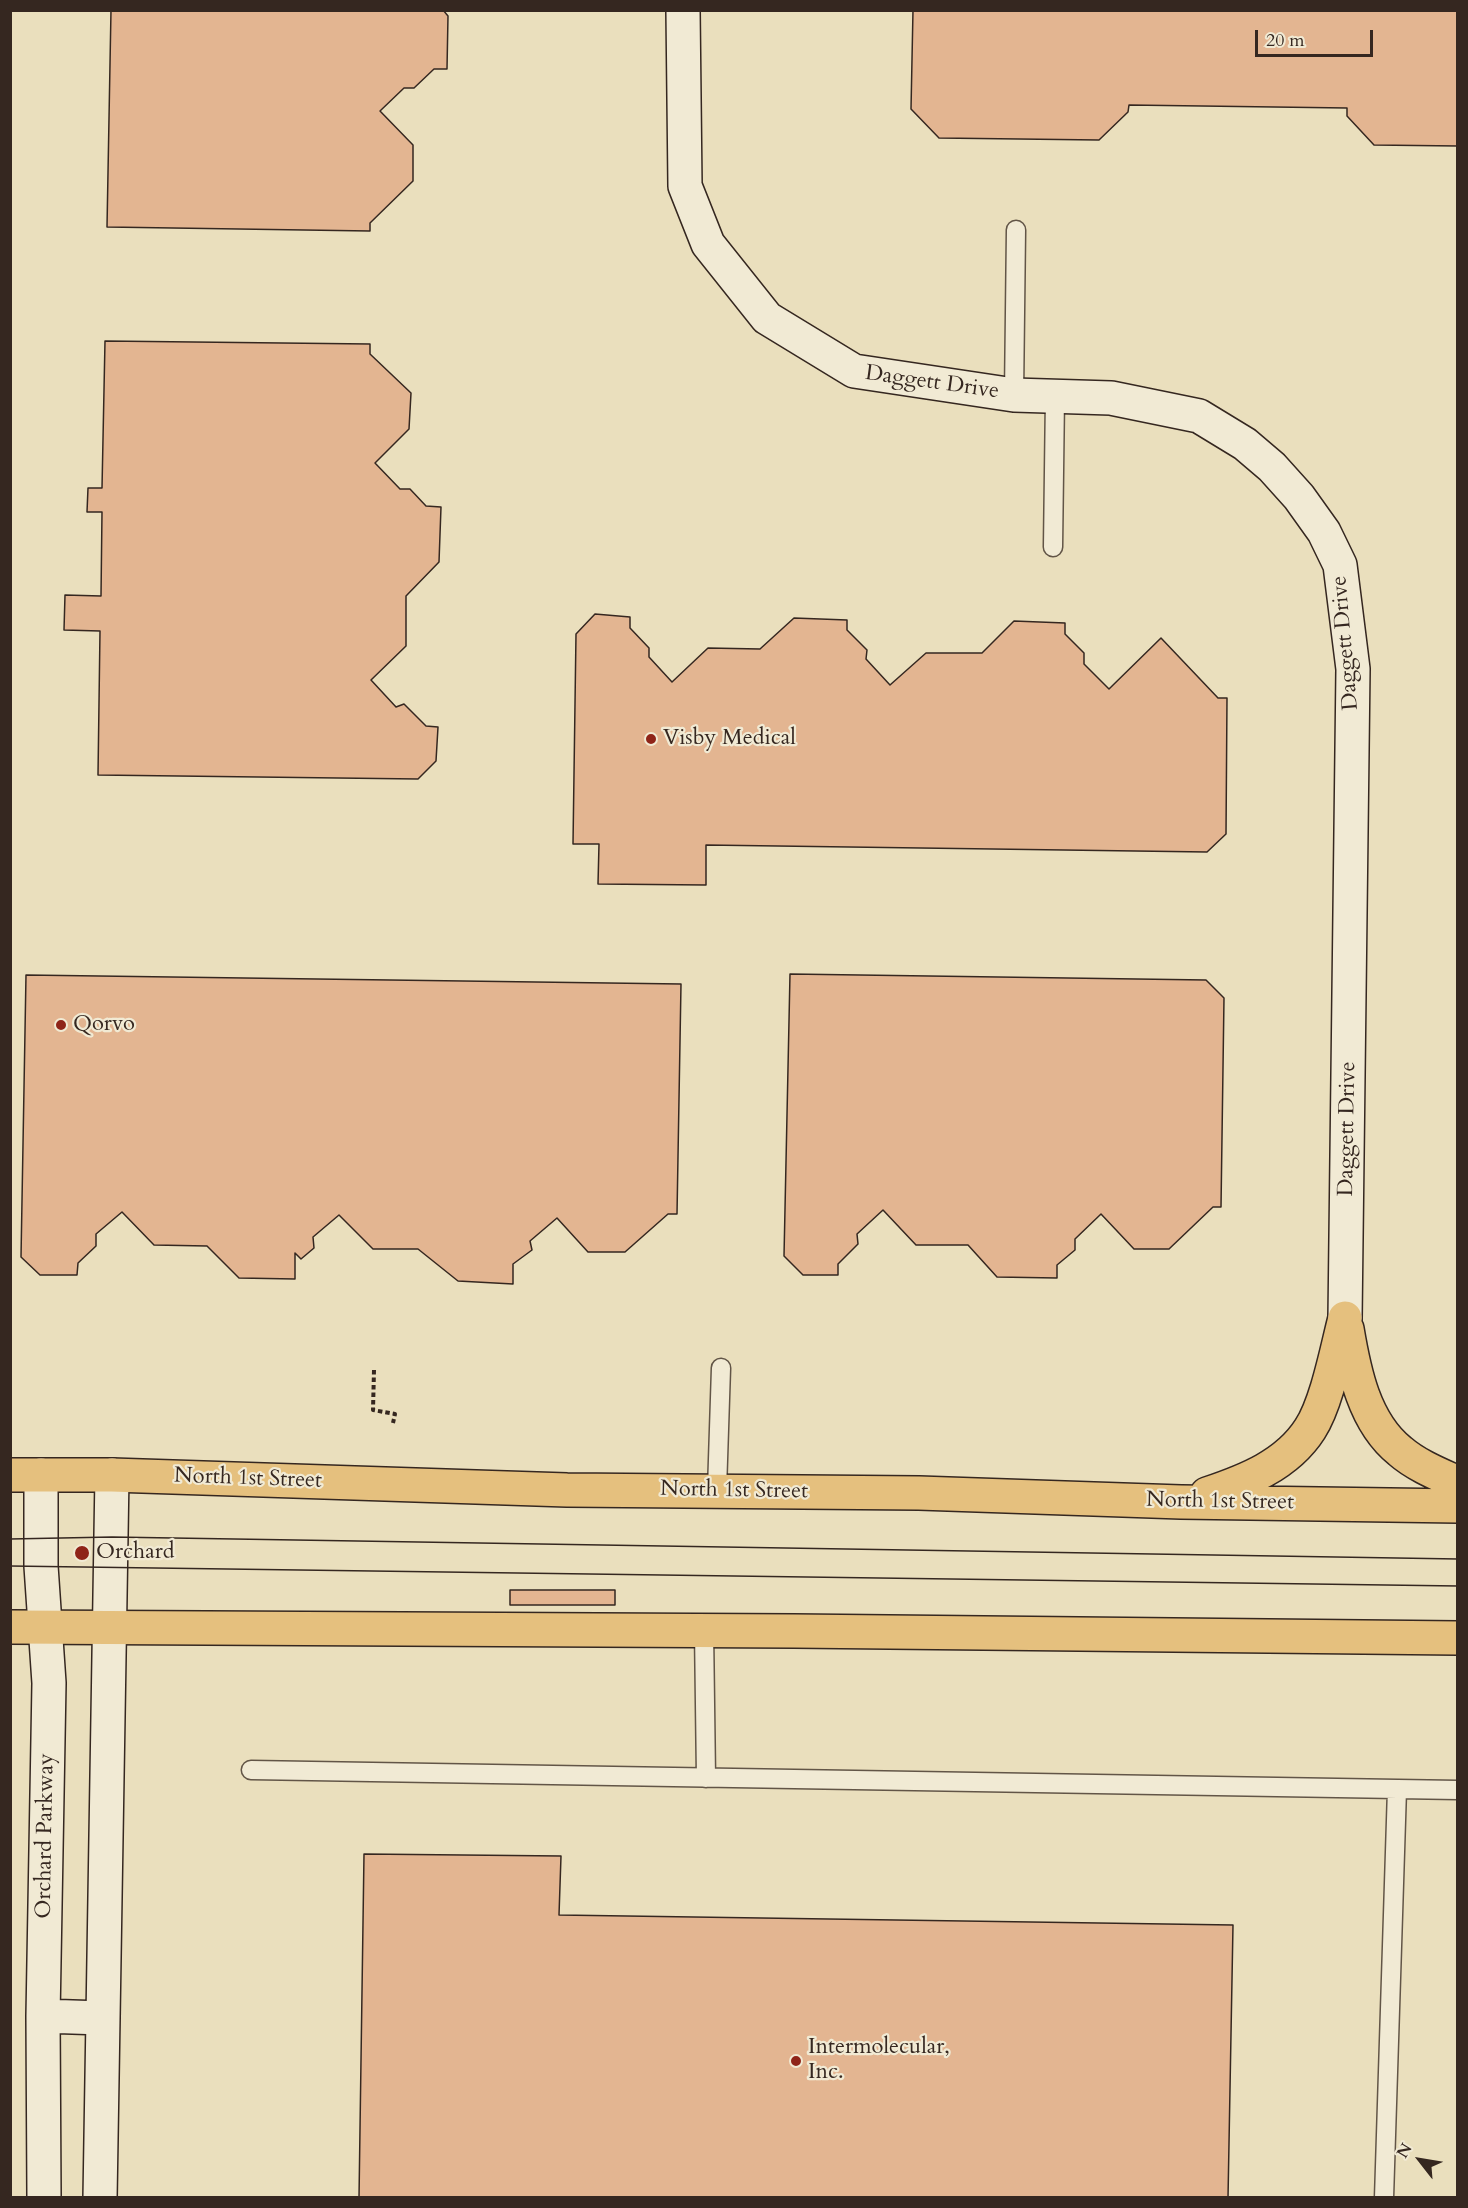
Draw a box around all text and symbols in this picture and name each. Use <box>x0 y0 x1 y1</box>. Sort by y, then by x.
scale bar <box>1258 18 1376 56</box>
text: 20 m <box>1266 28 1305 53</box>
street label: Daggett Drive <box>863 361 1001 405</box>
street label: Daggett Drive <box>1327 575 1365 711</box>
place label: Visby Medical <box>663 726 796 752</box>
marker: Visby Medical <box>644 732 658 746</box>
place label: Qorvo <box>73 1012 135 1038</box>
marker: Qorvo <box>54 1018 68 1032</box>
street label: Daggett Drive <box>1334 1061 1362 1197</box>
street label: North 1st Street <box>174 1463 322 1495</box>
street label: North 1st Street <box>660 1477 808 1505</box>
street label: North 1st Street <box>1146 1488 1294 1516</box>
place label: Orchard <box>96 1540 174 1566</box>
marker: Orchard <box>73 1544 91 1562</box>
street label: Orchard Parkway <box>31 1753 61 1919</box>
place label: Intermolecular, Inc. <box>808 2035 950 2086</box>
marker: Intermolecular, Inc. <box>789 2054 803 2068</box>
north arrow <box>1390 2130 1450 2190</box>
text: N <box>1392 2139 1418 2162</box>

